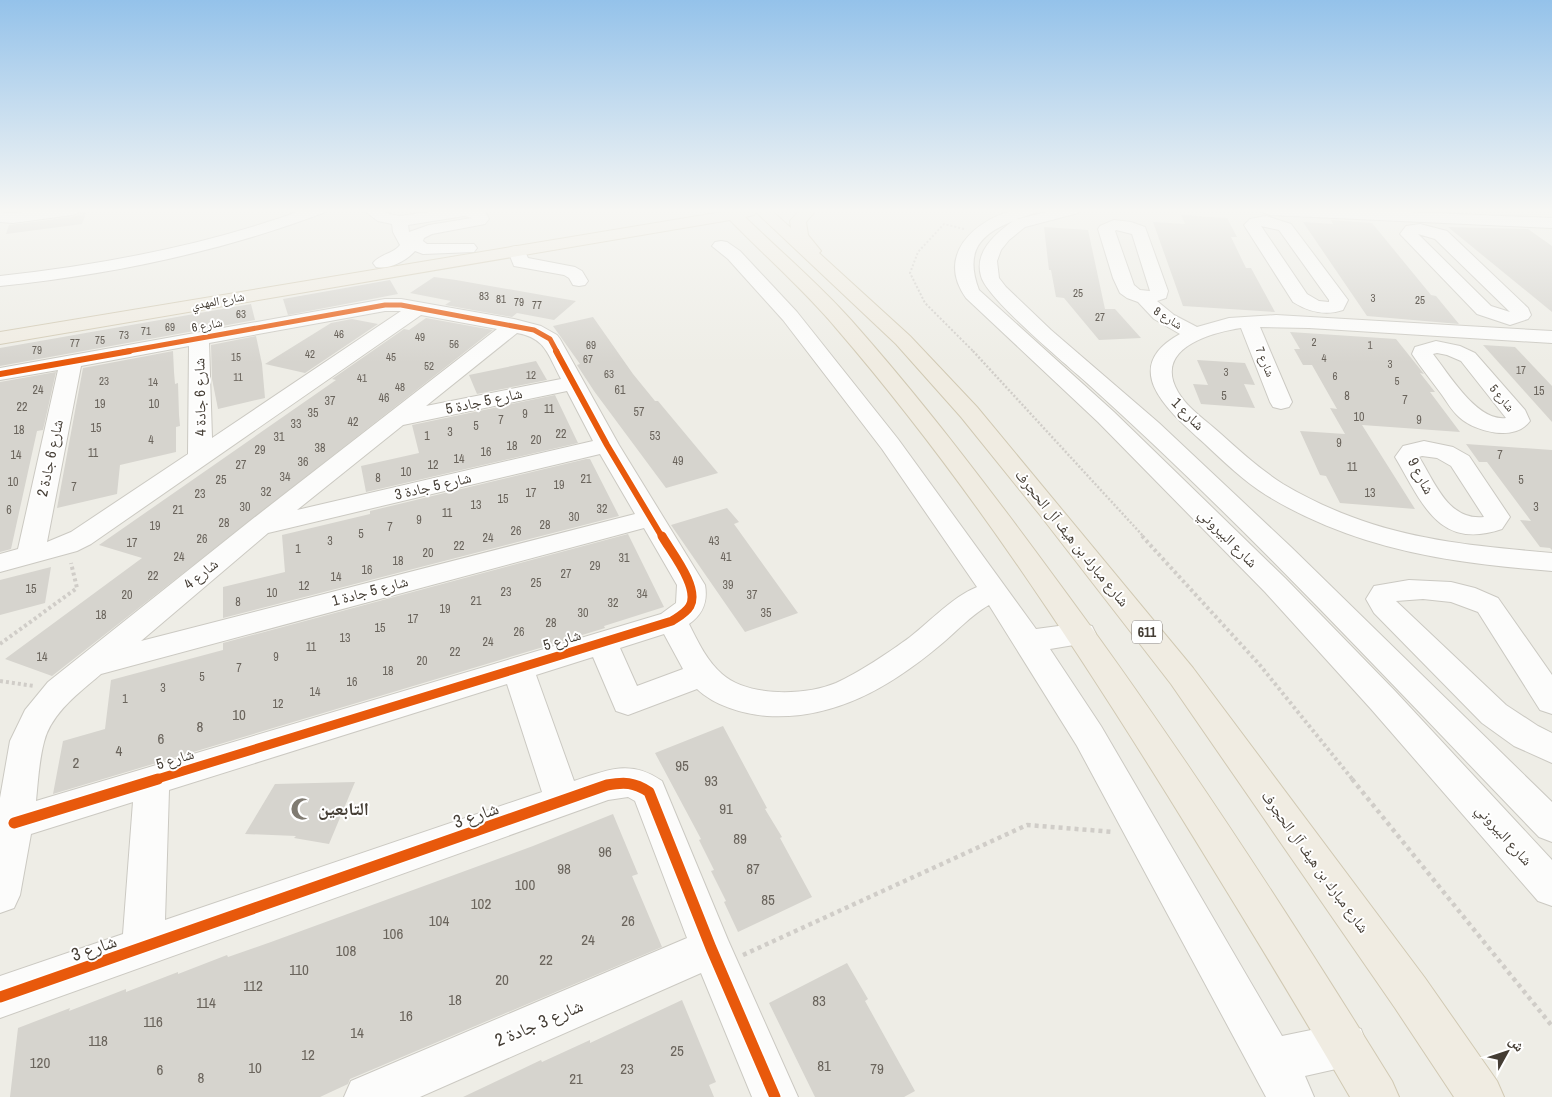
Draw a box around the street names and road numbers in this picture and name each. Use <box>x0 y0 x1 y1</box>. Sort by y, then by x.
street label: شارع المهدي <box>190 288 246 316</box>
street label: شارع 8 <box>1151 303 1185 333</box>
street label: شارع 6 <box>190 314 224 336</box>
street label: شارع 7 <box>1252 345 1278 379</box>
street label: شارع 6 جادة 4 <box>188 358 211 436</box>
street label: شارع 5 <box>1486 381 1518 415</box>
street label: شارع 5 جادة 5 <box>443 382 524 419</box>
street label: شارع 1 <box>1167 393 1210 435</box>
street label: شارع 6 جادة 2 <box>31 417 68 498</box>
street label: شارع 9 <box>1403 454 1440 498</box>
street label: شارع مبارك بن هيف آل الحجرف <box>1010 465 1134 611</box>
street label: شارع 5 جادة 3 <box>392 466 473 505</box>
street label: شارع البيروني <box>1193 503 1263 573</box>
street label: شارع 4 <box>179 553 222 594</box>
street label: شارع 5 جادة 1 <box>329 570 410 611</box>
road number: 611 <box>1132 620 1162 644</box>
street label: شارع 5 <box>540 624 584 655</box>
street label: شارع 5 <box>153 743 197 774</box>
street label: شارع مبارك بن هيف آل الحجرف <box>1257 786 1374 937</box>
street label: شارع 3 <box>450 795 502 834</box>
street label: شارع البيروني <box>1470 799 1538 871</box>
street label: شارع 3 <box>68 928 120 967</box>
street label: شارع 3 جادة 2 <box>491 993 587 1052</box>

